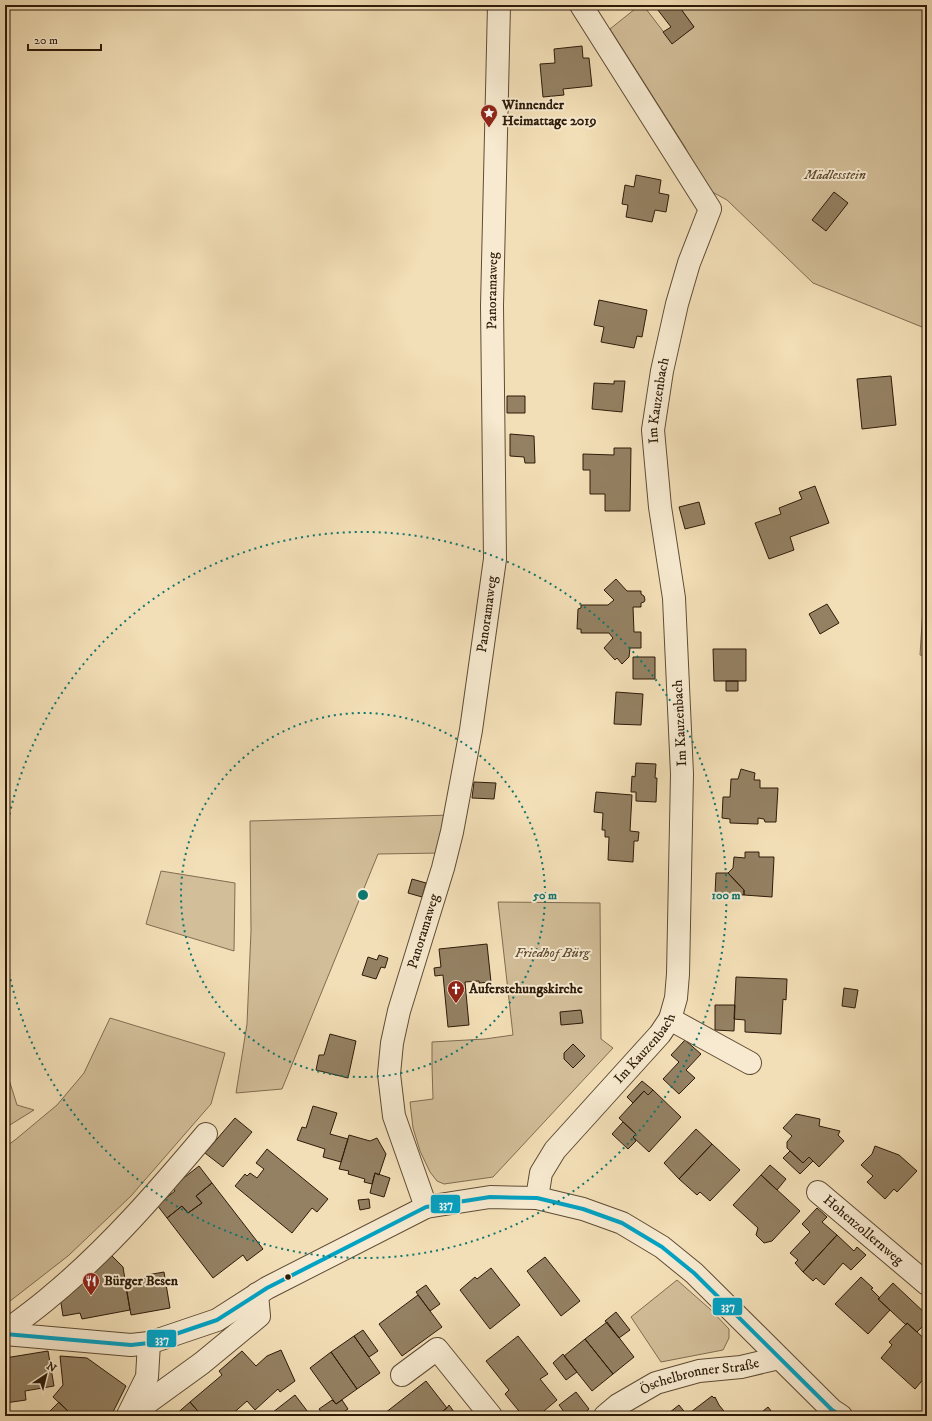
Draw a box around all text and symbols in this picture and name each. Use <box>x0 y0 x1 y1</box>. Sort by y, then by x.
scale bar <box>28 26 101 52</box>
text: 20 m <box>34 33 58 48</box>
place label: Winnender Heimattage 2019 <box>501 96 596 130</box>
place icon: Winnender Heimattage 2019 <box>479 103 499 128</box>
park label: Mädlesstein <box>803 166 866 184</box>
street label: Panoramaweg <box>483 252 502 330</box>
street label: Im Kauzenbach <box>644 355 674 445</box>
street label: Panoramaweg <box>473 575 502 654</box>
street label: Im Kauzenbach <box>669 678 691 767</box>
centre of rings <box>356 888 370 902</box>
text: 50 m <box>532 888 557 903</box>
text: 100 m <box>712 888 740 903</box>
street label: Panoramaweg <box>404 892 444 971</box>
park label: Friedhof Bürg <box>515 944 591 962</box>
church icon: Auferstehungskirche <box>446 979 466 1004</box>
place label: Auferstehungskirche <box>468 980 583 998</box>
street label: Im Kauzenbach <box>610 1011 680 1088</box>
street label: Hohenzollernweg <box>819 1191 907 1269</box>
line badge: 337 <box>430 1194 461 1214</box>
text: 337 <box>439 1198 453 1212</box>
restaurant icon: Bürger Besen <box>81 1271 101 1296</box>
place label: Bürger Besen <box>104 1272 179 1290</box>
unlabelled marker <box>283 1272 293 1282</box>
line badge: 337 <box>712 1297 743 1316</box>
text: 337 <box>721 1300 735 1314</box>
line badge: 337 <box>146 1329 177 1348</box>
text: 337 <box>155 1333 169 1347</box>
street label: Öschelbronner Straße <box>637 1354 761 1399</box>
north arrow <box>26 1355 66 1395</box>
text: N <box>43 1359 59 1376</box>

